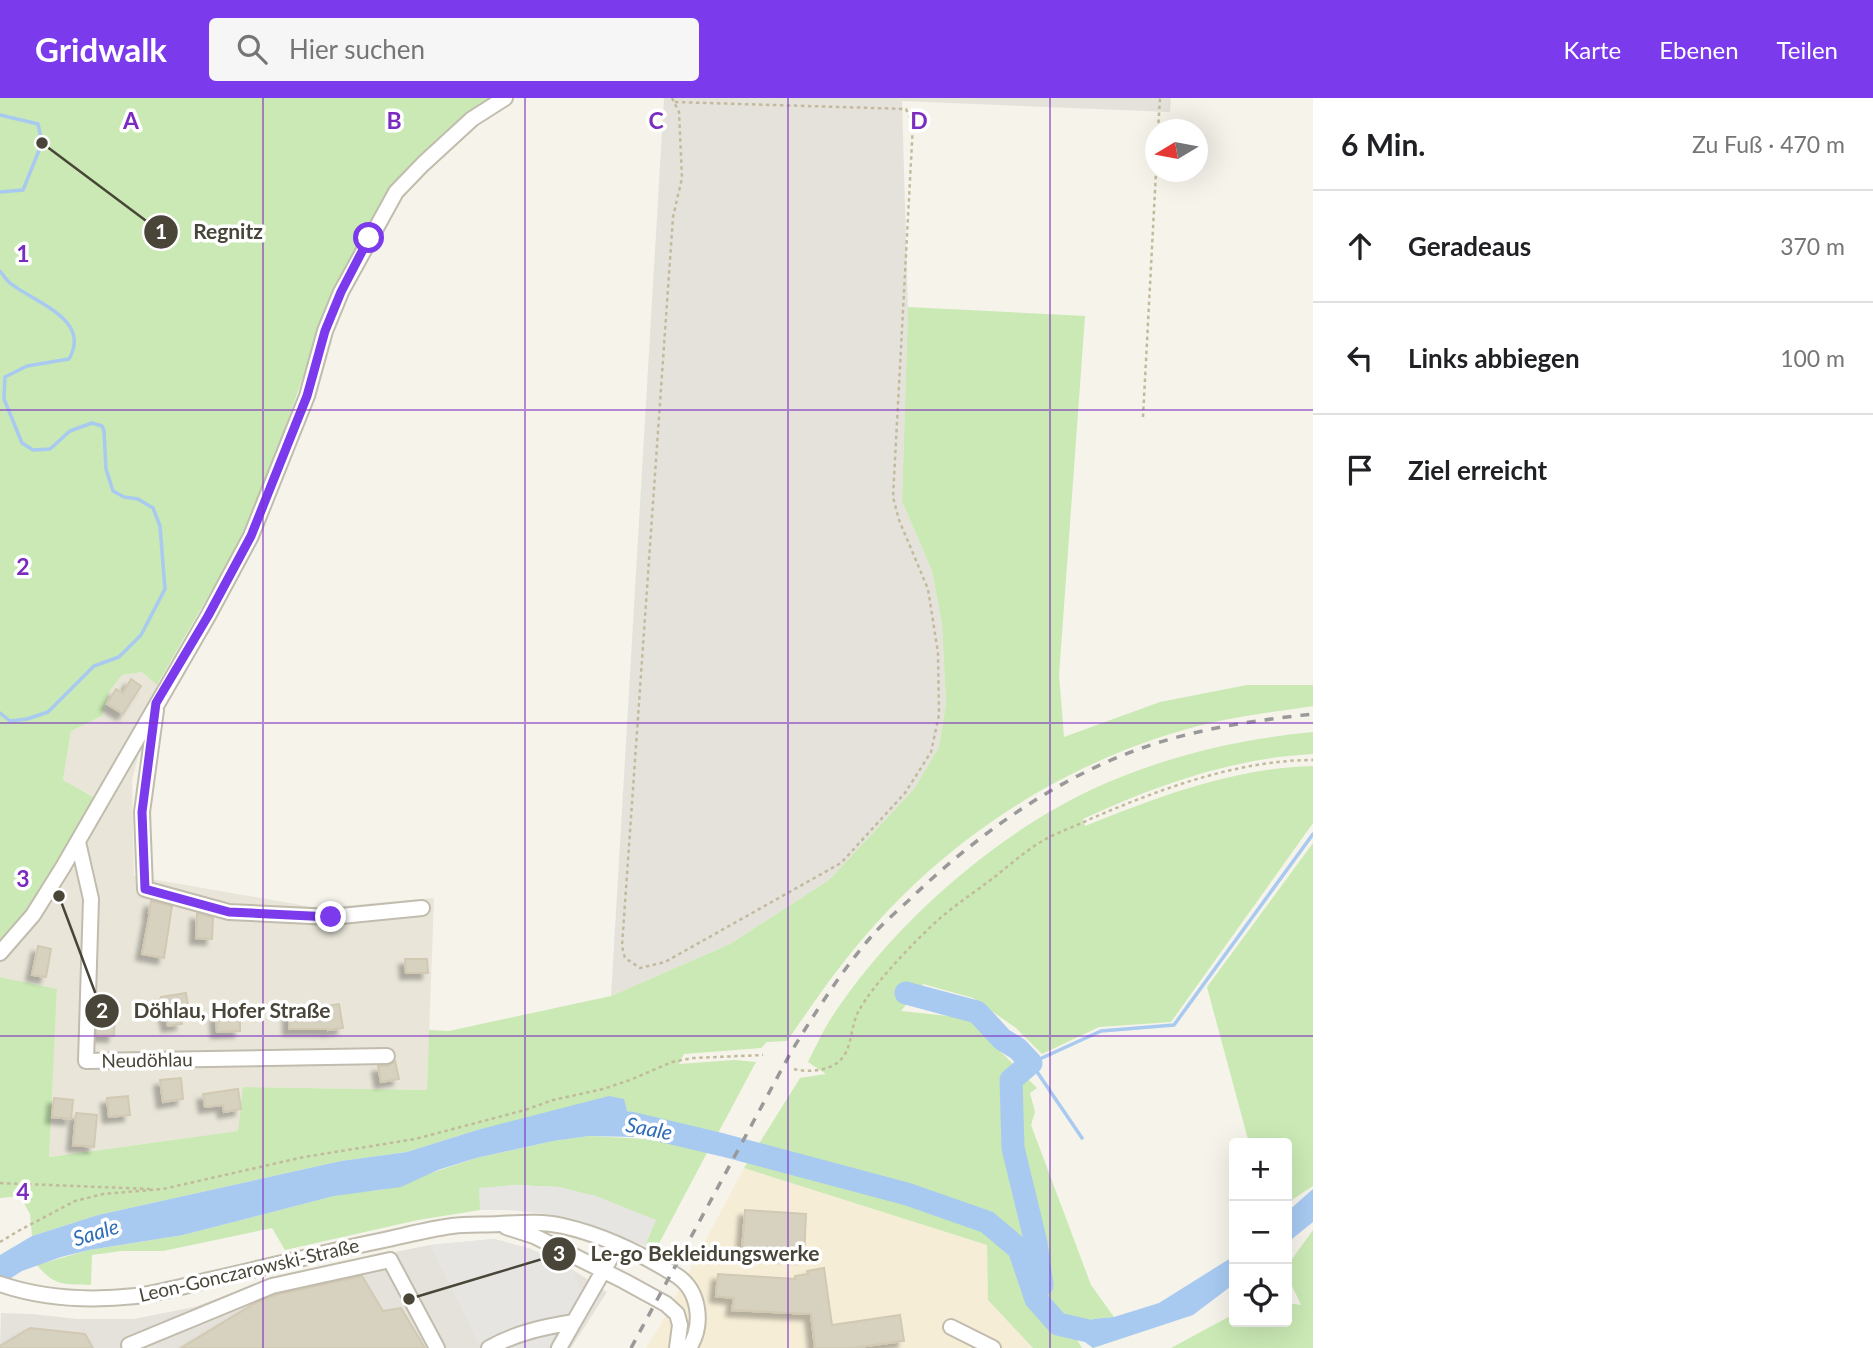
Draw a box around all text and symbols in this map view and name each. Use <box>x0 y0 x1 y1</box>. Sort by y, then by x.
search box <box>209 18 699 81</box>
text: Gridwalk <box>35 29 167 69</box>
icon: search <box>233 30 271 68</box>
text: Hier suchen <box>289 33 425 65</box>
text: Karte <box>1564 35 1621 64</box>
text: Ebenen <box>1659 35 1739 64</box>
text: Teilen <box>1777 35 1838 64</box>
text: A <box>122 106 140 134</box>
text: B <box>386 106 402 134</box>
text: C <box>648 106 664 134</box>
text: D <box>910 106 928 134</box>
north arrow <box>1145 119 1208 182</box>
text: 6 Min. <box>1341 126 1426 162</box>
text: Zu Fuß · 470 m <box>1692 130 1845 158</box>
callout: Regnitz <box>144 211 276 253</box>
text: 1 <box>155 218 167 243</box>
text: Regnitz <box>193 218 263 243</box>
route start <box>353 222 384 253</box>
icon: ahead <box>1341 227 1379 265</box>
text: Geradeaus <box>1408 230 1531 262</box>
text: 370 m <box>1780 232 1845 260</box>
text: 1 <box>16 239 30 267</box>
icon: left <box>1341 339 1379 377</box>
text: Links abbiegen <box>1408 342 1580 374</box>
text: 100 m <box>1780 344 1845 372</box>
icon: arrive <box>1341 451 1379 489</box>
text: Ziel erreicht <box>1408 454 1547 486</box>
text: 2 <box>16 552 30 580</box>
text: 3 <box>16 864 30 892</box>
route end <box>315 901 346 932</box>
callout: Döhlau, Hofer Straße <box>84 990 345 1032</box>
text: 2 <box>96 997 108 1022</box>
text: Döhlau, Hofer Straße <box>133 997 331 1022</box>
street label: Neudöhlau <box>101 1047 193 1072</box>
water label: Saale <box>624 1111 675 1144</box>
map controls <box>1229 1138 1292 1327</box>
button: + <box>1229 1138 1292 1201</box>
text: 4 <box>16 1177 30 1205</box>
button: − <box>1229 1201 1292 1264</box>
water label: Saale <box>70 1213 122 1250</box>
street label: Leon-Gonczarowski-Straße <box>137 1233 361 1306</box>
callout: Le-go Bekleidungswerke <box>541 1233 833 1275</box>
text: 3 <box>553 1240 565 1265</box>
text: Le-go Bekleidungswerke <box>591 1240 819 1265</box>
button: locate <box>1229 1264 1292 1327</box>

